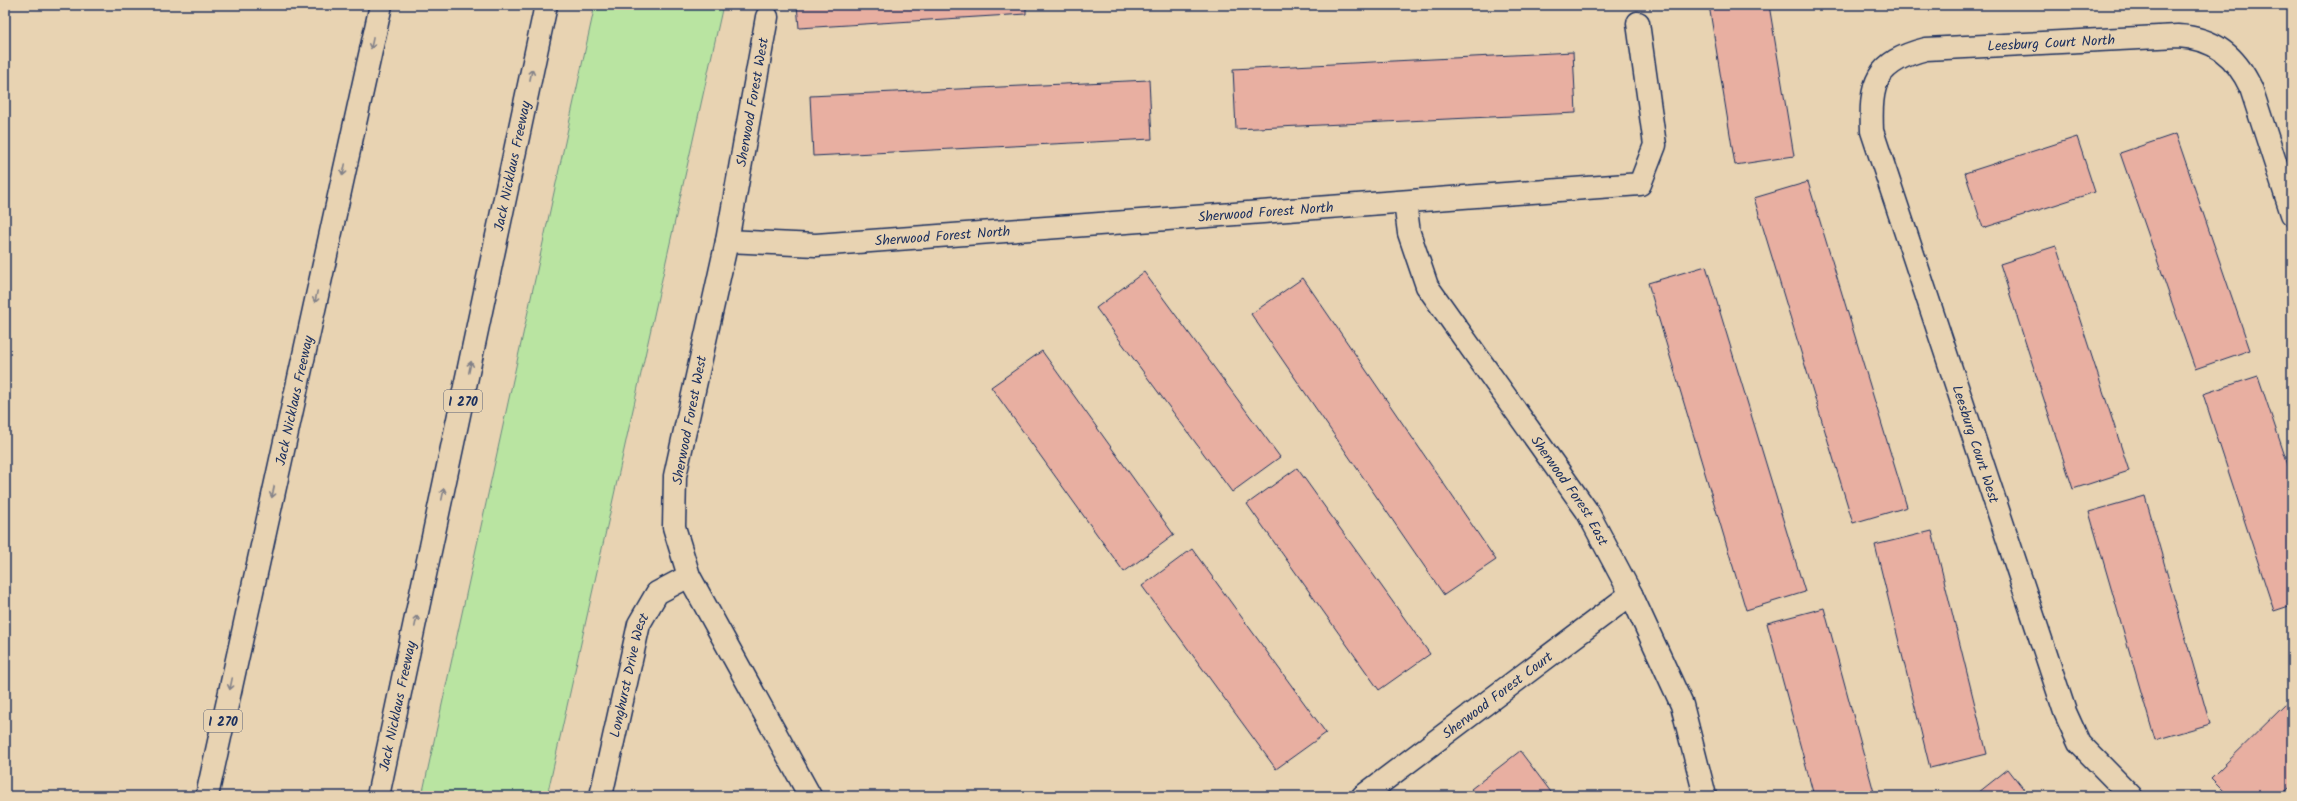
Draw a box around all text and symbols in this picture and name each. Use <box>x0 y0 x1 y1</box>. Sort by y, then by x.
street label: Leesburg Court North <box>1987 29 2116 58</box>
street label: Sherwood Forest West <box>731 35 775 168</box>
one-way arrow <box>368 36 376 49</box>
one-way arrow <box>528 69 536 82</box>
street label: Jack Nicklaus Freeway <box>488 99 537 233</box>
one-way arrow <box>340 163 348 176</box>
street label: Sherwood Forest North <box>1197 197 1334 229</box>
street label: Sherwood Forest North <box>874 221 1011 253</box>
one-way arrow <box>312 290 320 303</box>
street label: Jack Nicklaus Freeway <box>270 333 320 468</box>
street label: Sherwood Forest West <box>667 353 713 486</box>
one-way arrow <box>466 361 474 374</box>
street label: Leesburg Court West <box>1946 382 2005 507</box>
road number: I 270 <box>444 390 482 412</box>
street label: Sherwood Forest East <box>1525 431 1614 551</box>
one-way arrow <box>268 485 276 498</box>
one-way arrow <box>439 488 447 501</box>
street label: Longhurst Drive West <box>604 608 656 740</box>
one-way arrow <box>413 615 421 628</box>
street label: Jack Nicklaus Freeway <box>374 639 423 773</box>
street label: Sherwood Forest Court <box>1438 646 1558 745</box>
one-way arrow <box>226 677 234 690</box>
road number: I 270 <box>204 710 242 732</box>

